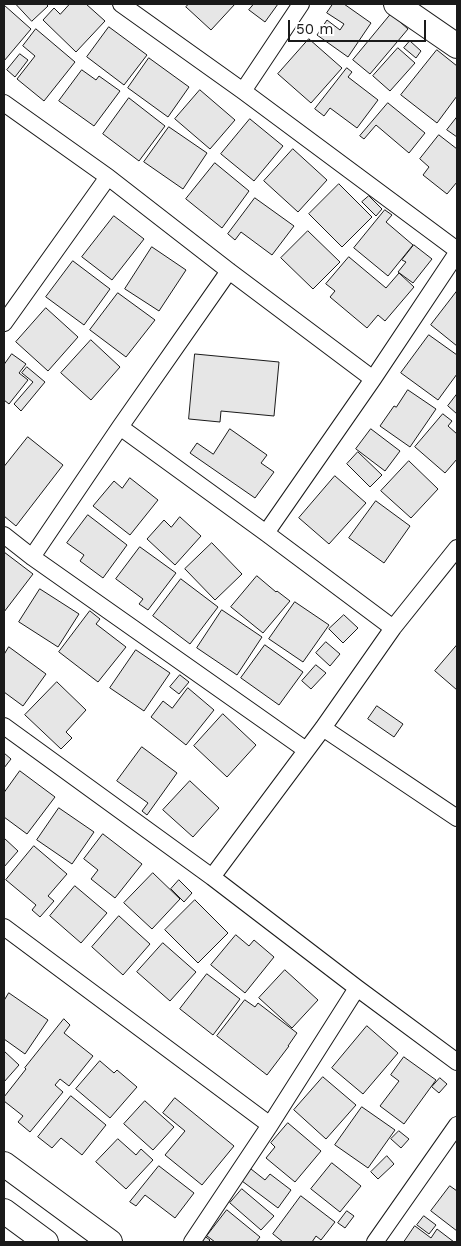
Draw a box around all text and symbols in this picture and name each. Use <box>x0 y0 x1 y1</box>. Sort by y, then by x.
scale bar <box>291 10 428 42</box>
text: 50 m <box>296 20 333 38</box>

